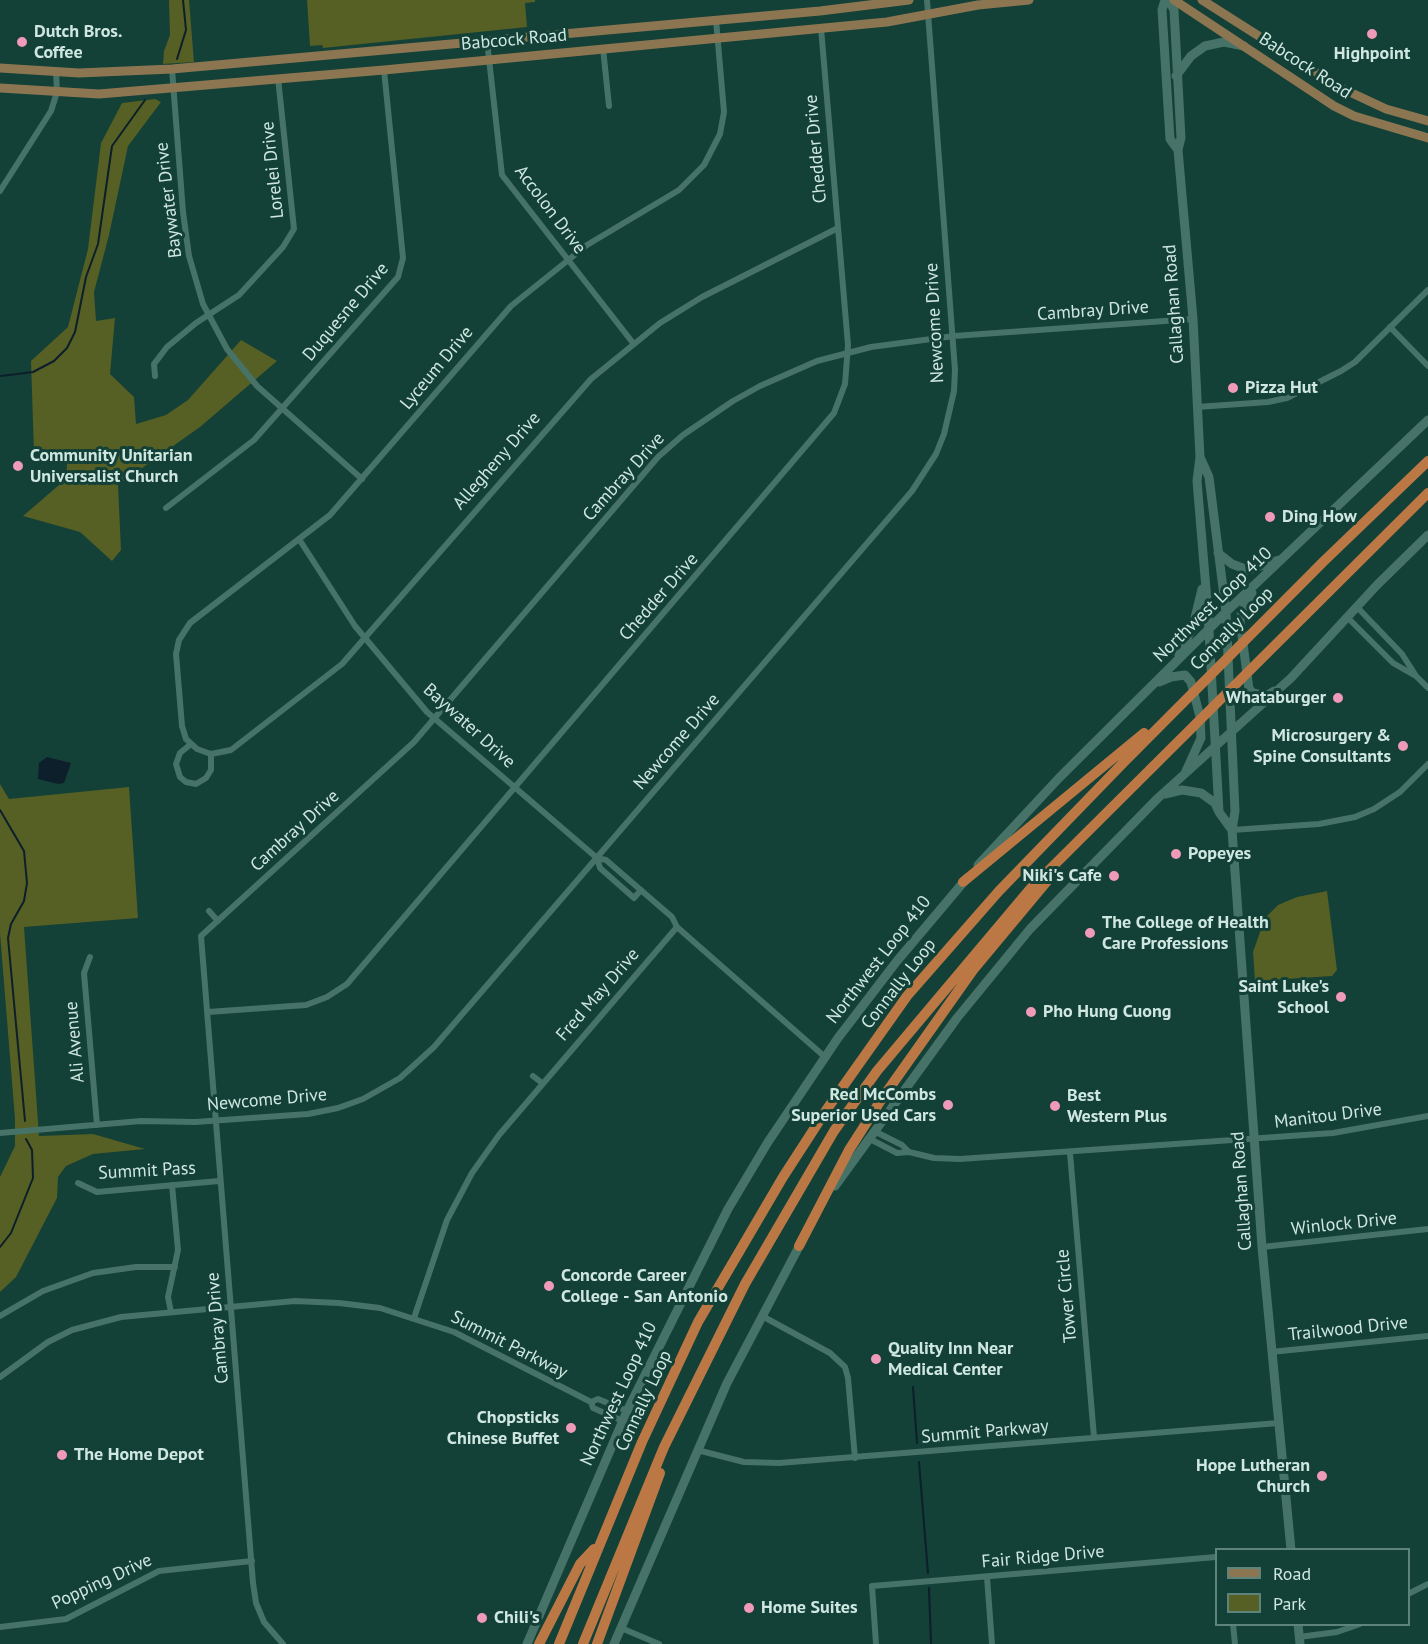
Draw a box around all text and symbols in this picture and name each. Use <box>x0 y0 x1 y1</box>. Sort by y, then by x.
place label: Dutch Bros. Coffee <box>34 21 122 63</box>
street label: Babcock Road <box>460 25 568 55</box>
marker: Highpoint <box>1365 27 1379 41</box>
street label: Babcock Road <box>1255 28 1355 104</box>
marker: Dutch Bros. Coffee <box>15 35 29 49</box>
place label: Highpoint <box>1334 43 1410 65</box>
street label: Chedder Drive <box>800 94 832 204</box>
street label: Lorelei Drive <box>257 120 289 220</box>
street label: Baywater Drive <box>151 141 187 259</box>
street label: Accolon Drive <box>510 161 590 259</box>
street label: Callaghan Road <box>1159 244 1189 364</box>
street label: Duquesne Drive <box>299 258 393 366</box>
street label: Newcome Drive <box>921 262 949 384</box>
street label: Cambray Drive <box>1036 296 1150 326</box>
street label: Lyceum Drive <box>396 322 478 414</box>
place label: Pizza Hut <box>1245 377 1318 399</box>
marker: Pizza Hut <box>1226 381 1240 395</box>
street label: Allegheny Drive <box>449 408 545 514</box>
street label: Cambray Drive <box>579 428 669 526</box>
place label: Community Unitarian Universalist Church <box>30 445 192 488</box>
marker: Community Unitarian Universalist Church <box>11 459 25 473</box>
place label: Ding How <box>1282 506 1357 528</box>
marker: Ding How <box>1263 510 1277 524</box>
street label: Northwest Loop 410 <box>1149 543 1277 667</box>
street label: Chedder Drive <box>615 549 703 645</box>
street label: Connally Loop <box>1186 583 1278 675</box>
street label: Baywater Drive <box>419 679 519 773</box>
place label: Whataburger <box>1226 687 1326 709</box>
street label: Newcome Drive <box>629 690 725 794</box>
marker: Whataburger <box>1331 691 1345 705</box>
place label: Microsurgery & Spine Consultants <box>1253 725 1391 768</box>
marker: Microsurgery & Spine Consultants <box>1396 739 1410 753</box>
street label: Cambray Drive <box>246 786 344 876</box>
place label: Popeyes <box>1188 843 1251 865</box>
marker: Popeyes <box>1169 847 1183 861</box>
place label: Niki's Cafe <box>1023 865 1102 887</box>
marker: Niki's Cafe <box>1107 869 1121 883</box>
street label: Northwest Loop 410 <box>822 892 936 1028</box>
place label: The College of Health Care Professions <box>1102 912 1269 954</box>
marker: The College of Health Care Professions <box>1083 926 1097 940</box>
street label: Connally Loop <box>857 934 941 1034</box>
street label: Fred May Drive <box>552 944 644 1046</box>
place label: Saint Luke's School <box>1238 976 1329 1018</box>
marker: Saint Luke's School <box>1334 990 1348 1004</box>
street label: Ali Avenue <box>61 1000 89 1084</box>
place label: Pho Hung Cuong <box>1043 1001 1171 1023</box>
marker: Pho Hung Cuong <box>1024 1005 1038 1019</box>
street label: Newcome Drive <box>206 1084 328 1116</box>
place label: Red McCombs Superior Used Cars <box>791 1084 936 1126</box>
place label: Best Western Plus <box>1067 1085 1167 1128</box>
marker: Red McCombs Superior Used Cars <box>941 1098 955 1112</box>
marker: Best Western Plus <box>1048 1099 1062 1113</box>
street label: Manitou Drive <box>1273 1099 1383 1133</box>
street label: Callaghan Road <box>1227 1131 1257 1251</box>
street label: Summit Pass <box>98 1158 196 1184</box>
street label: Winlock Drive <box>1290 1208 1398 1240</box>
street label: Tower Circle <box>1052 1248 1082 1344</box>
place label: Concorde Career College - San Antonio <box>561 1265 728 1308</box>
street label: Cambray Drive <box>202 1271 234 1385</box>
marker: Concorde Career College - San Antonio <box>542 1279 556 1293</box>
street label: Summit Parkway <box>447 1306 571 1384</box>
street label: Trailwood Drive <box>1287 1312 1409 1346</box>
street label: Northwest Loop 410 <box>576 1318 662 1470</box>
place label: Quality Inn Near Medical Center <box>888 1338 1013 1380</box>
street label: Connally Loop <box>611 1347 677 1455</box>
marker: Quality Inn Near Medical Center <box>869 1352 883 1366</box>
place label: Chopsticks Chinese Buffet <box>447 1407 559 1450</box>
street label: Summit Parkway <box>920 1416 1050 1448</box>
marker: Chopsticks Chinese Buffet <box>564 1421 578 1435</box>
place label: The Home Depot <box>74 1444 204 1466</box>
marker: The Home Depot <box>55 1448 69 1462</box>
place label: Hope Lutheran Church <box>1196 1455 1310 1498</box>
marker: Hope Lutheran Church <box>1315 1469 1329 1483</box>
street label: Fair Ridge Drive <box>981 1541 1105 1573</box>
legend <box>1215 1548 1410 1626</box>
street label: Popping Drive <box>48 1549 156 1615</box>
text: Road <box>1273 1562 1311 1585</box>
text: Park <box>1273 1592 1306 1615</box>
place label: Home Suites <box>761 1597 858 1619</box>
marker: Home Suites <box>742 1601 756 1615</box>
place label: Chili's <box>494 1607 540 1629</box>
marker: Chili's <box>475 1611 489 1625</box>

